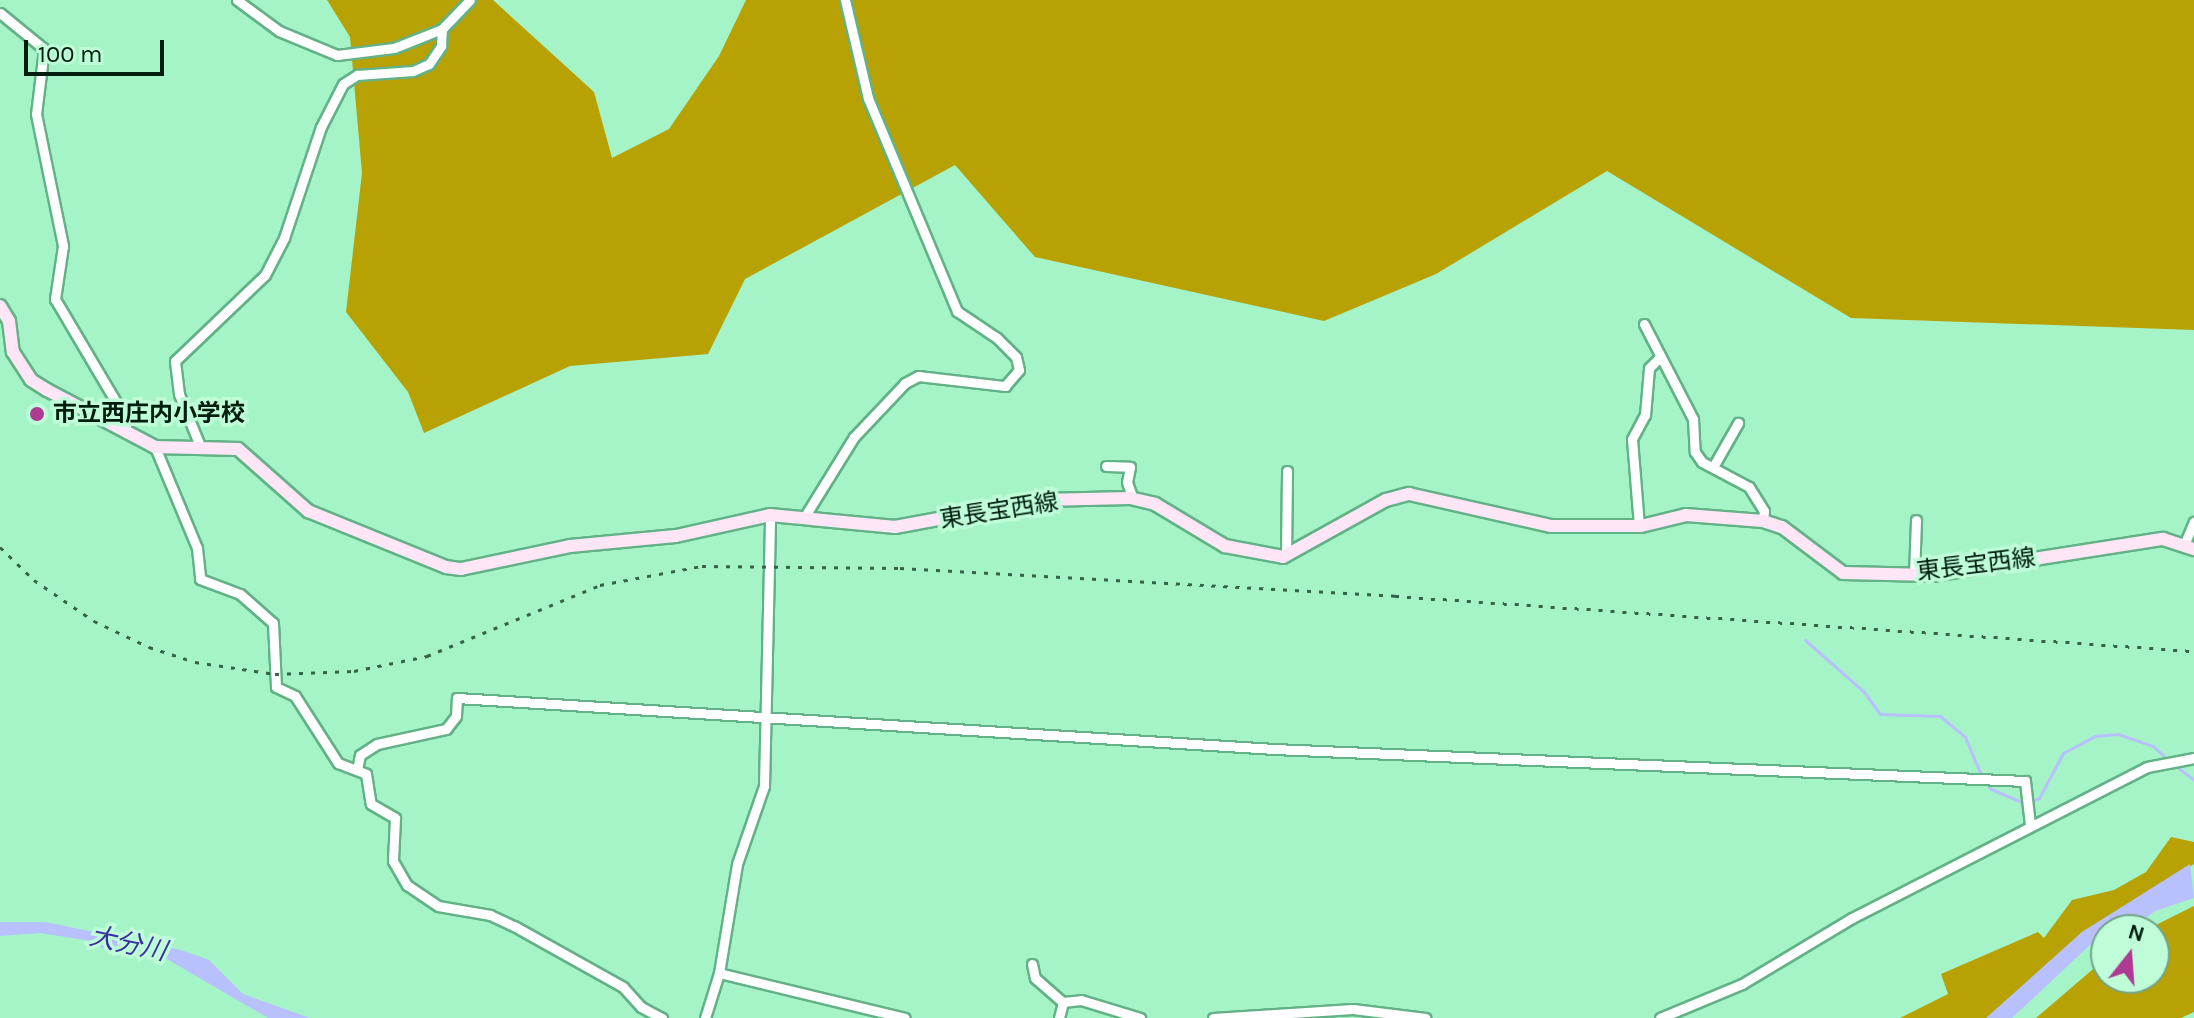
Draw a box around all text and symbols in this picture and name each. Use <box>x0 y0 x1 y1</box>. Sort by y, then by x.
scale bar <box>28 24 168 74</box>
text: 100 m <box>38 40 103 68</box>
place label: 市立西庄内小学校 <box>53 400 245 428</box>
marker: 市立西庄内小学校 <box>28 405 46 423</box>
street label: 東長宝西線 <box>937 487 1061 535</box>
street label: 東長宝西線 <box>1915 543 2037 587</box>
north arrow <box>2090 914 2170 994</box>
text: N <box>2125 918 2148 948</box>
water label: 大分川 <box>87 921 169 967</box>

